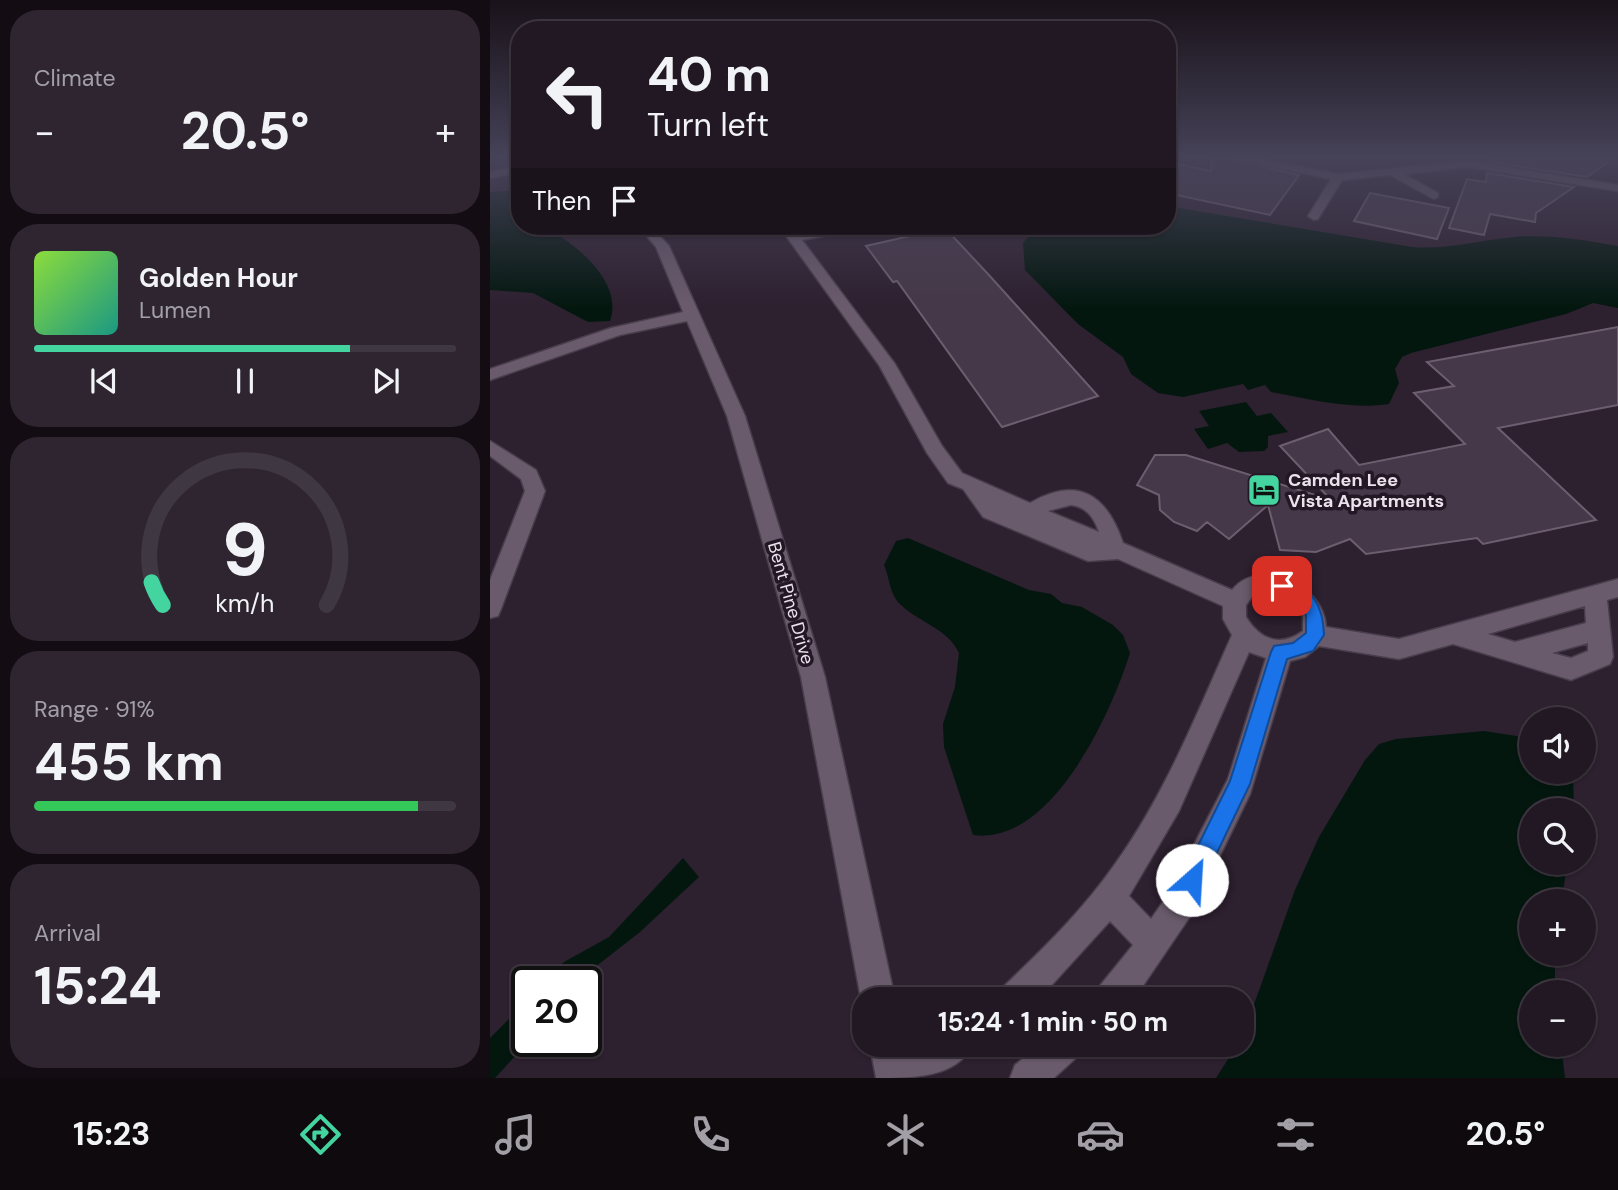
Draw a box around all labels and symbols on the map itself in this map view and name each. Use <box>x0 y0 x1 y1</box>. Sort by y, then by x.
place label: Camden Lee Vista Apartments <box>1288 468 1444 513</box>
hotel icon: Camden Lee Vista Apartments <box>1245 471 1283 509</box>
street label: Bent Pine Drive <box>762 539 820 667</box>
pin <box>1252 556 1312 616</box>
position arrow <box>1155 843 1229 917</box>
speed limit sign: 20 <box>511 966 602 1057</box>

